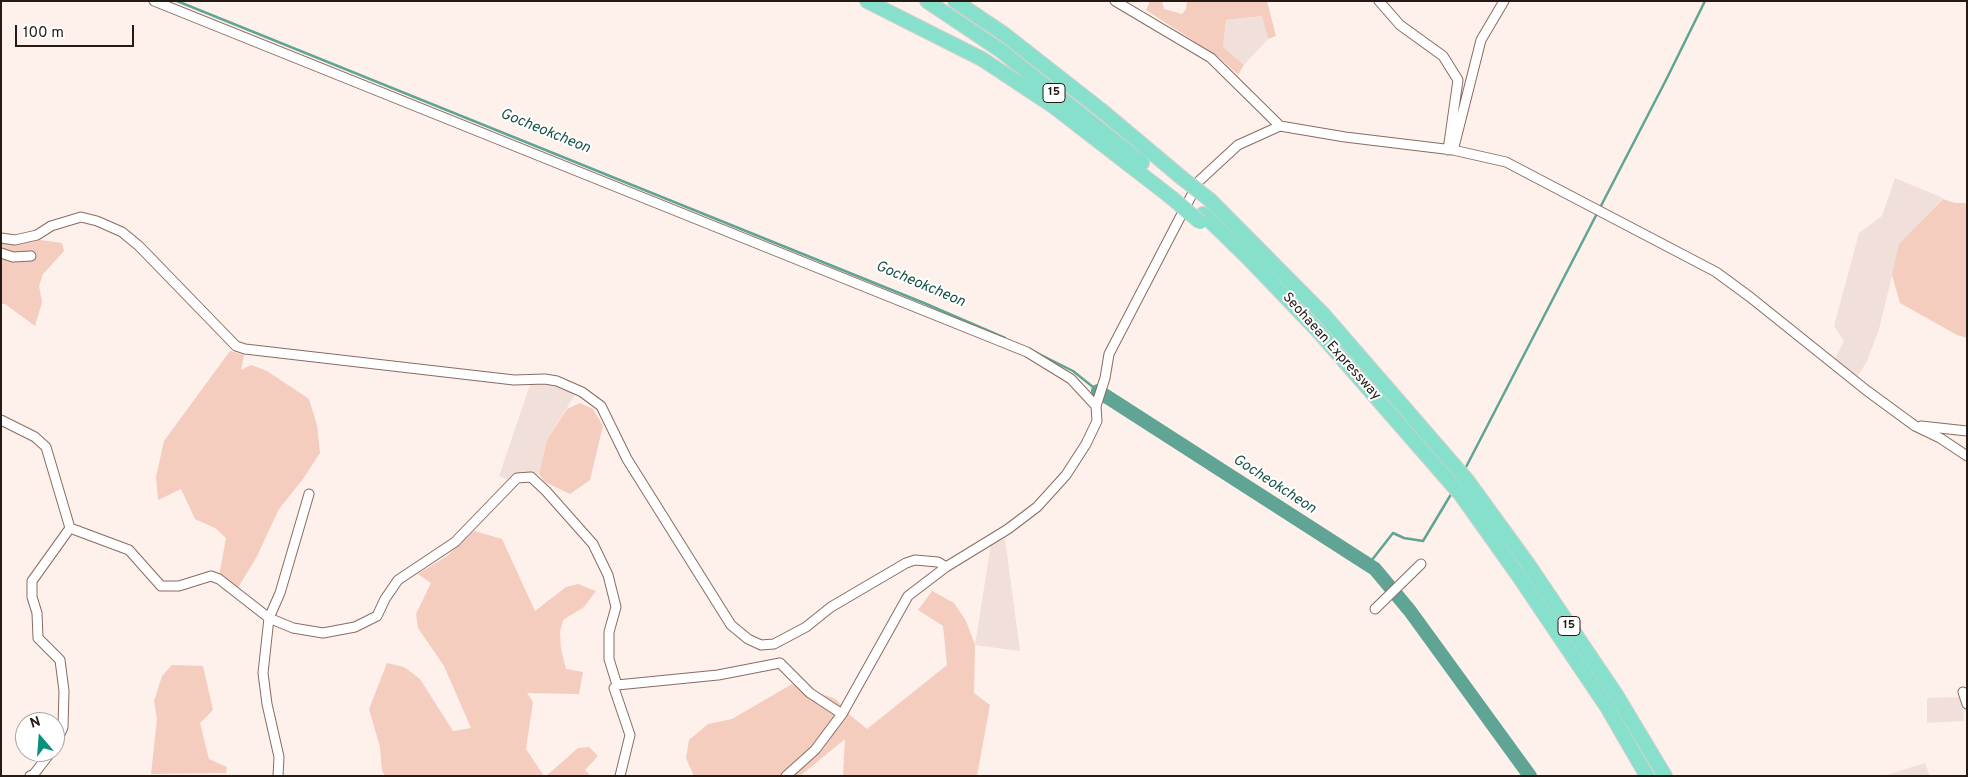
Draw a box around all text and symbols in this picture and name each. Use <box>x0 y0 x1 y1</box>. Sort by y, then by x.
scale bar <box>18 15 136 47</box>
text: 100 m <box>23 24 64 43</box>
road number: 15 <box>1043 84 1065 102</box>
water label: Gocheokcheon <box>497 106 593 158</box>
water label: Gocheokcheon <box>873 258 967 312</box>
street label: Seohaean Expressway <box>1278 290 1384 404</box>
water label: Gocheokcheon <box>1229 451 1319 519</box>
road number: 15 <box>1558 616 1580 636</box>
north arrow <box>15 712 65 762</box>
text: N <box>28 714 43 733</box>

